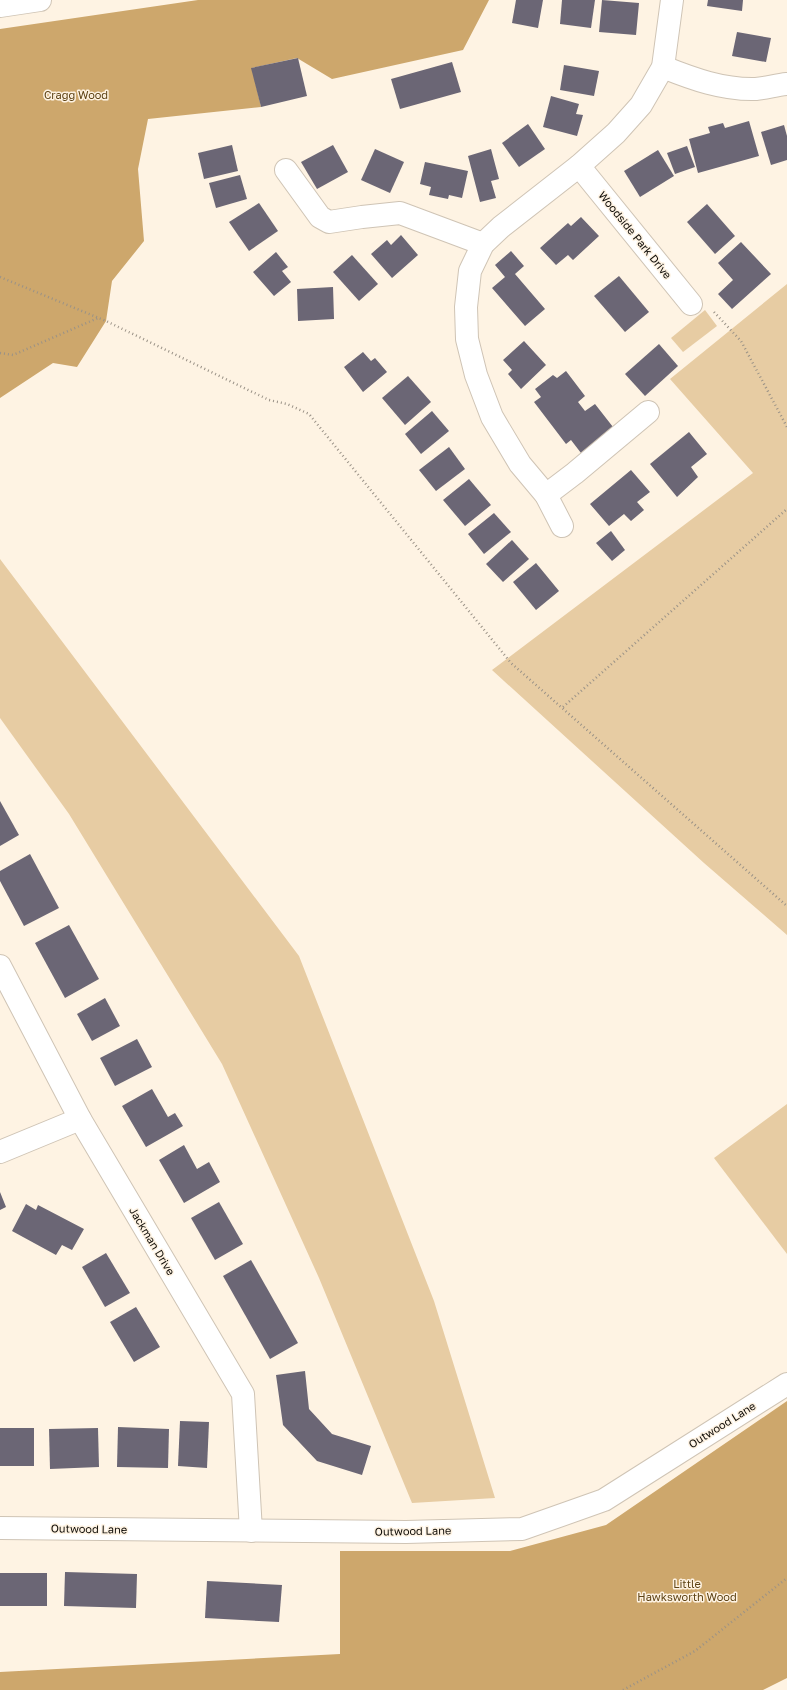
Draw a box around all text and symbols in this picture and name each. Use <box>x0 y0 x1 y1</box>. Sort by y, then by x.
park label: Cragg Wood <box>44 88 108 101</box>
street label: Woodside Park Drive <box>596 188 675 281</box>
street label: Jackman Drive <box>127 1204 178 1277</box>
street label: Outwood Lane <box>686 1399 758 1450</box>
street label: Outwood Lane <box>51 1521 127 1536</box>
street label: Outwood Lane <box>375 1523 451 1538</box>
park label: Little Hawksworth Wood <box>637 1577 737 1603</box>

